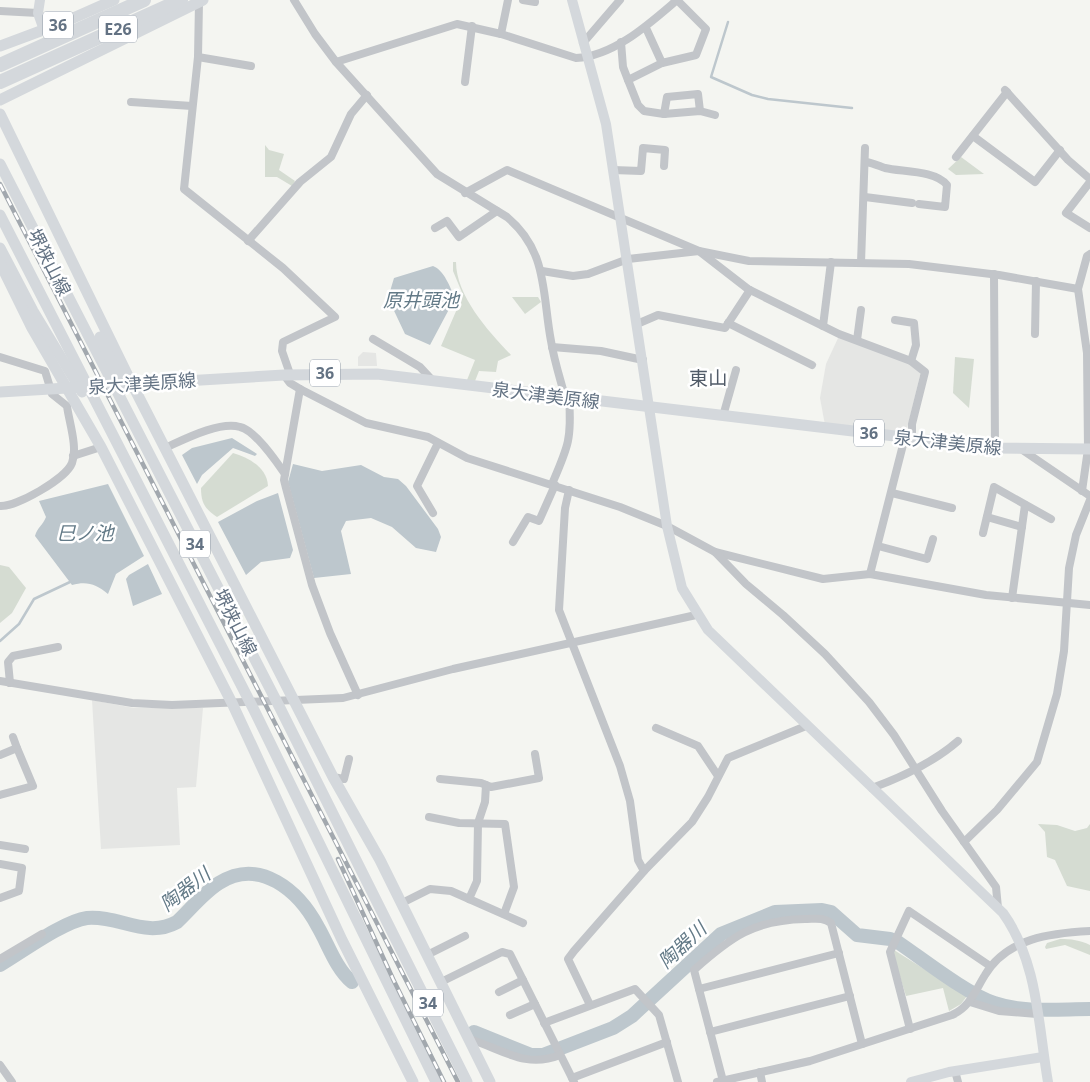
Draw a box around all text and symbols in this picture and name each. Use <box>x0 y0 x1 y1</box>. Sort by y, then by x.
road number: 36 <box>43 12 73 38</box>
road number: E26 <box>99 15 137 42</box>
street label: 堺狭山線 <box>23 224 77 300</box>
water label: 原井頭池 <box>383 287 461 313</box>
road number: 36 <box>310 359 340 386</box>
district label: 東山 <box>689 365 727 391</box>
street label: 泉大津美原線 <box>87 367 197 399</box>
street label: 泉大津美原線 <box>491 377 601 413</box>
road number: 36 <box>854 419 884 446</box>
street label: 泉大津美原線 <box>893 424 1003 460</box>
water label: 巳ノ池 <box>56 520 115 546</box>
road number: 34 <box>180 530 210 558</box>
street label: 堺狭山線 <box>209 584 263 660</box>
water label: 陶器川 <box>155 860 217 917</box>
water label: 陶器川 <box>652 915 713 974</box>
road number: 34 <box>413 990 443 1016</box>

